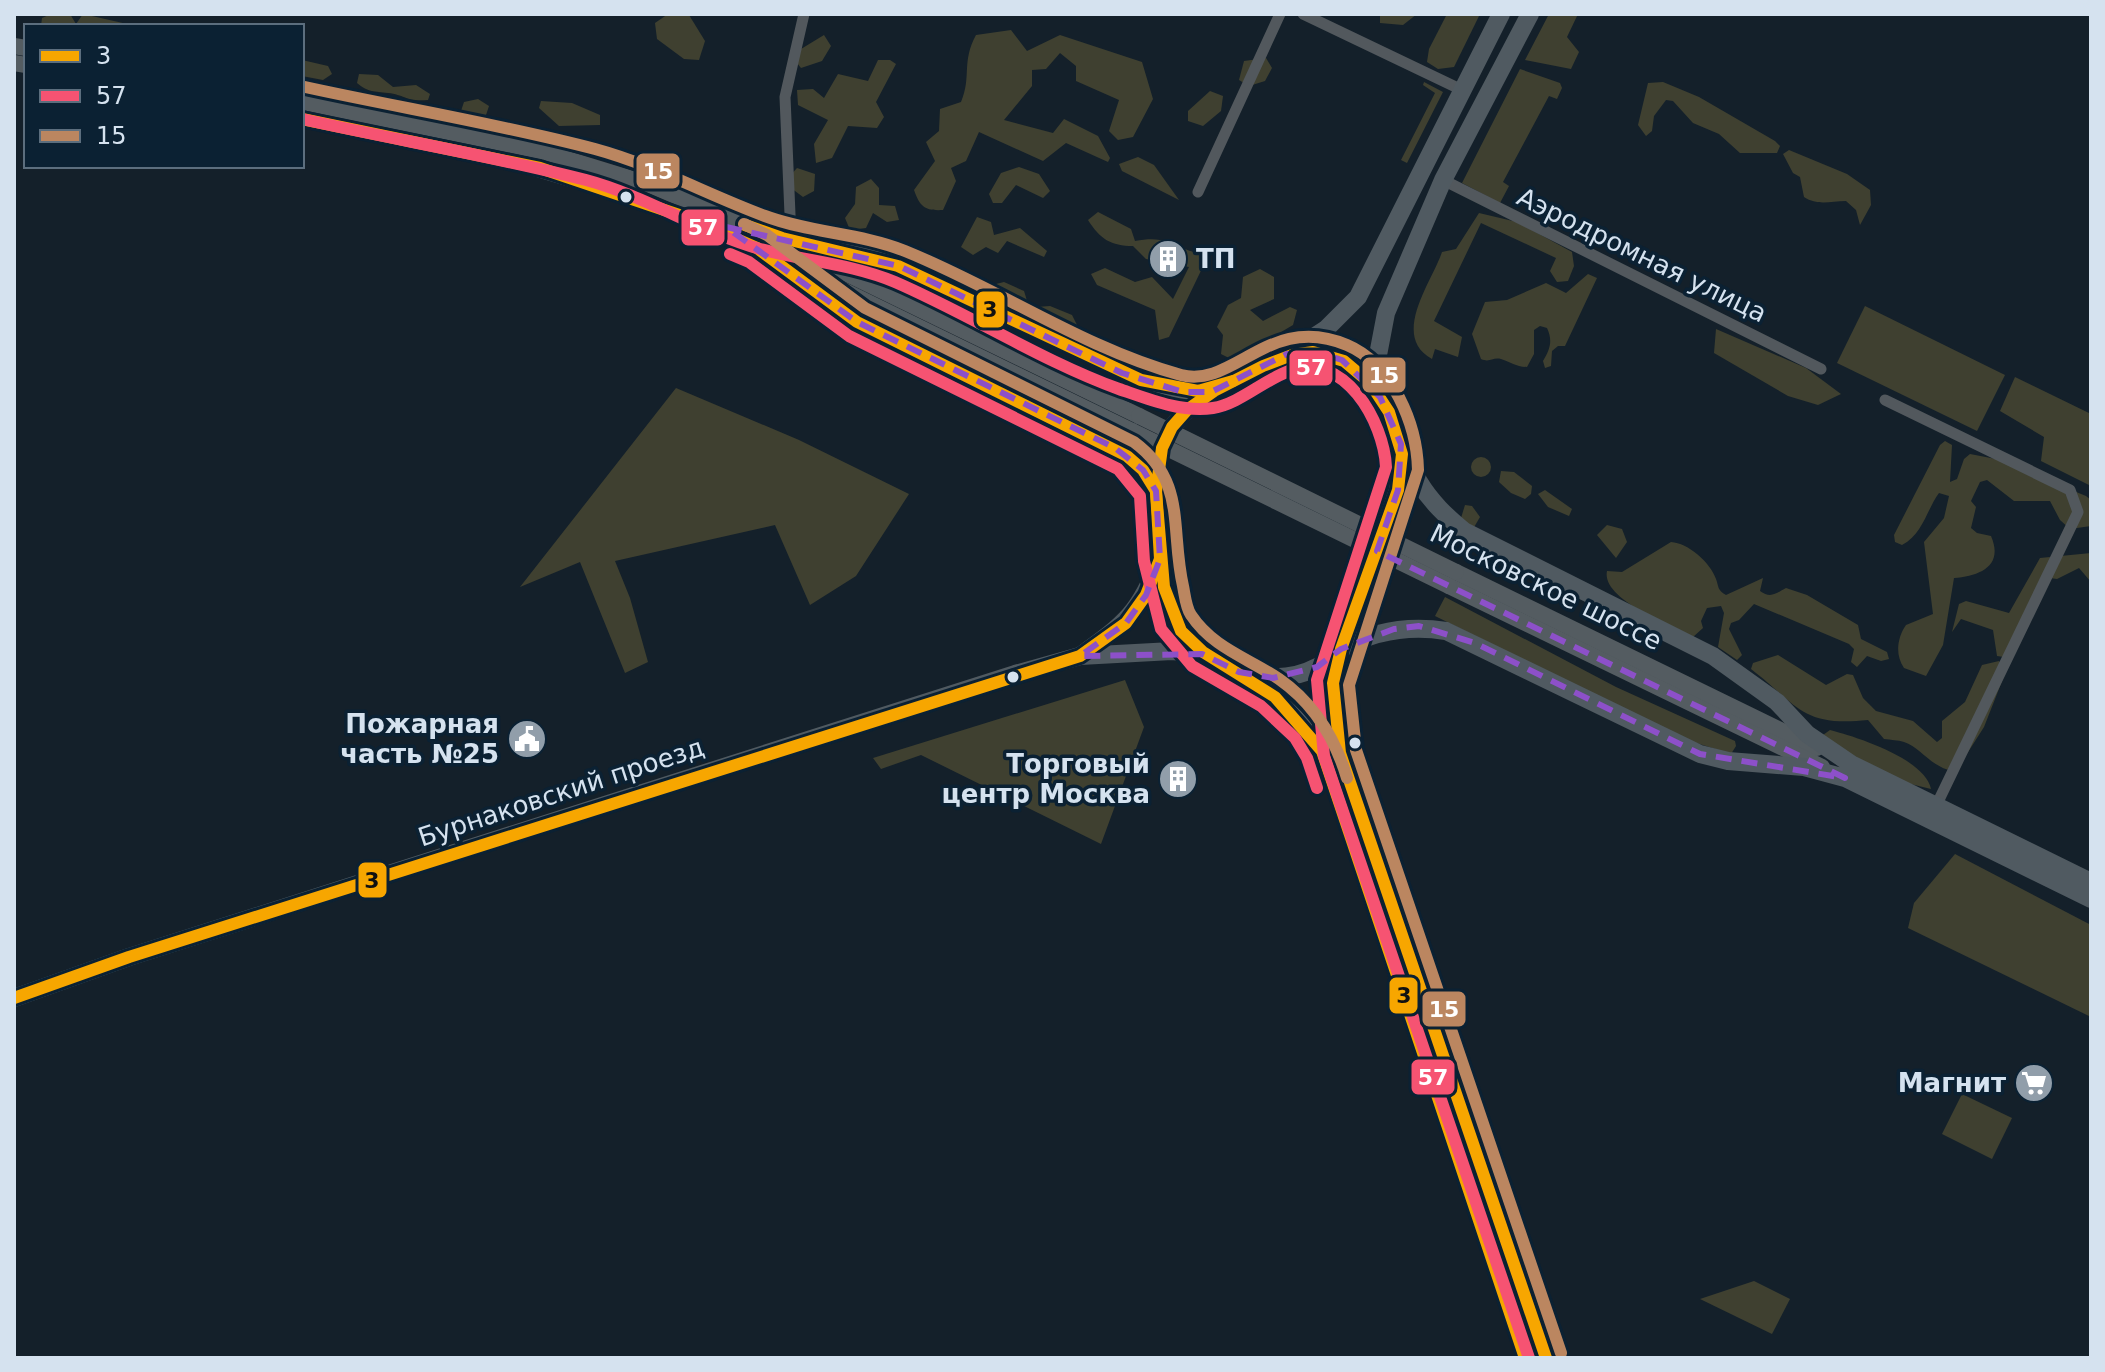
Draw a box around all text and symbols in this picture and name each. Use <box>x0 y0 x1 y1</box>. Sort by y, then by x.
legend <box>24 24 304 168</box>
text: 3 <box>96 42 111 70</box>
text: 57 <box>96 82 127 110</box>
text: 15 <box>96 122 127 150</box>
line badge: 15 <box>635 152 681 190</box>
text: 15 <box>643 159 673 184</box>
street label: Аэродромная улица <box>1512 181 1772 329</box>
unlabelled marker <box>618 189 634 205</box>
line badge: 57 <box>680 208 726 247</box>
text: 57 <box>688 215 718 240</box>
building icon: ТП <box>1147 238 1189 280</box>
place label: ТП <box>1196 244 1236 274</box>
line badge: 3 <box>975 290 1006 329</box>
text: 3 <box>982 297 998 322</box>
line badge: 57 <box>1288 349 1334 387</box>
text: 57 <box>1296 355 1326 380</box>
line badge: 15 <box>1361 356 1407 394</box>
text: 15 <box>1369 363 1399 388</box>
street label: Московское шоссе <box>1425 518 1667 656</box>
unlabelled marker <box>1005 669 1021 685</box>
place label: Пожарная часть №25 <box>340 709 499 769</box>
public building icon: Пожарная часть №25 <box>506 718 548 760</box>
street label: Бурнаковский проезд <box>414 732 708 852</box>
unlabelled marker <box>1347 735 1363 751</box>
place label: Торговый центр Москва <box>942 749 1150 809</box>
building icon: Торговый центр Москва <box>1157 758 1199 800</box>
line badge: 3 <box>357 861 388 899</box>
text: 3 <box>364 868 380 893</box>
line badge: 3 <box>1388 976 1419 1015</box>
text: 3 <box>1396 983 1412 1008</box>
line badge: 15 <box>1421 990 1467 1028</box>
text: 15 <box>1429 997 1459 1022</box>
line badge: 57 <box>1410 1058 1456 1096</box>
supermarket icon: Магнит <box>2013 1062 2055 1104</box>
text: 57 <box>1418 1065 1448 1090</box>
place label: Магнит <box>1898 1068 2006 1098</box>

